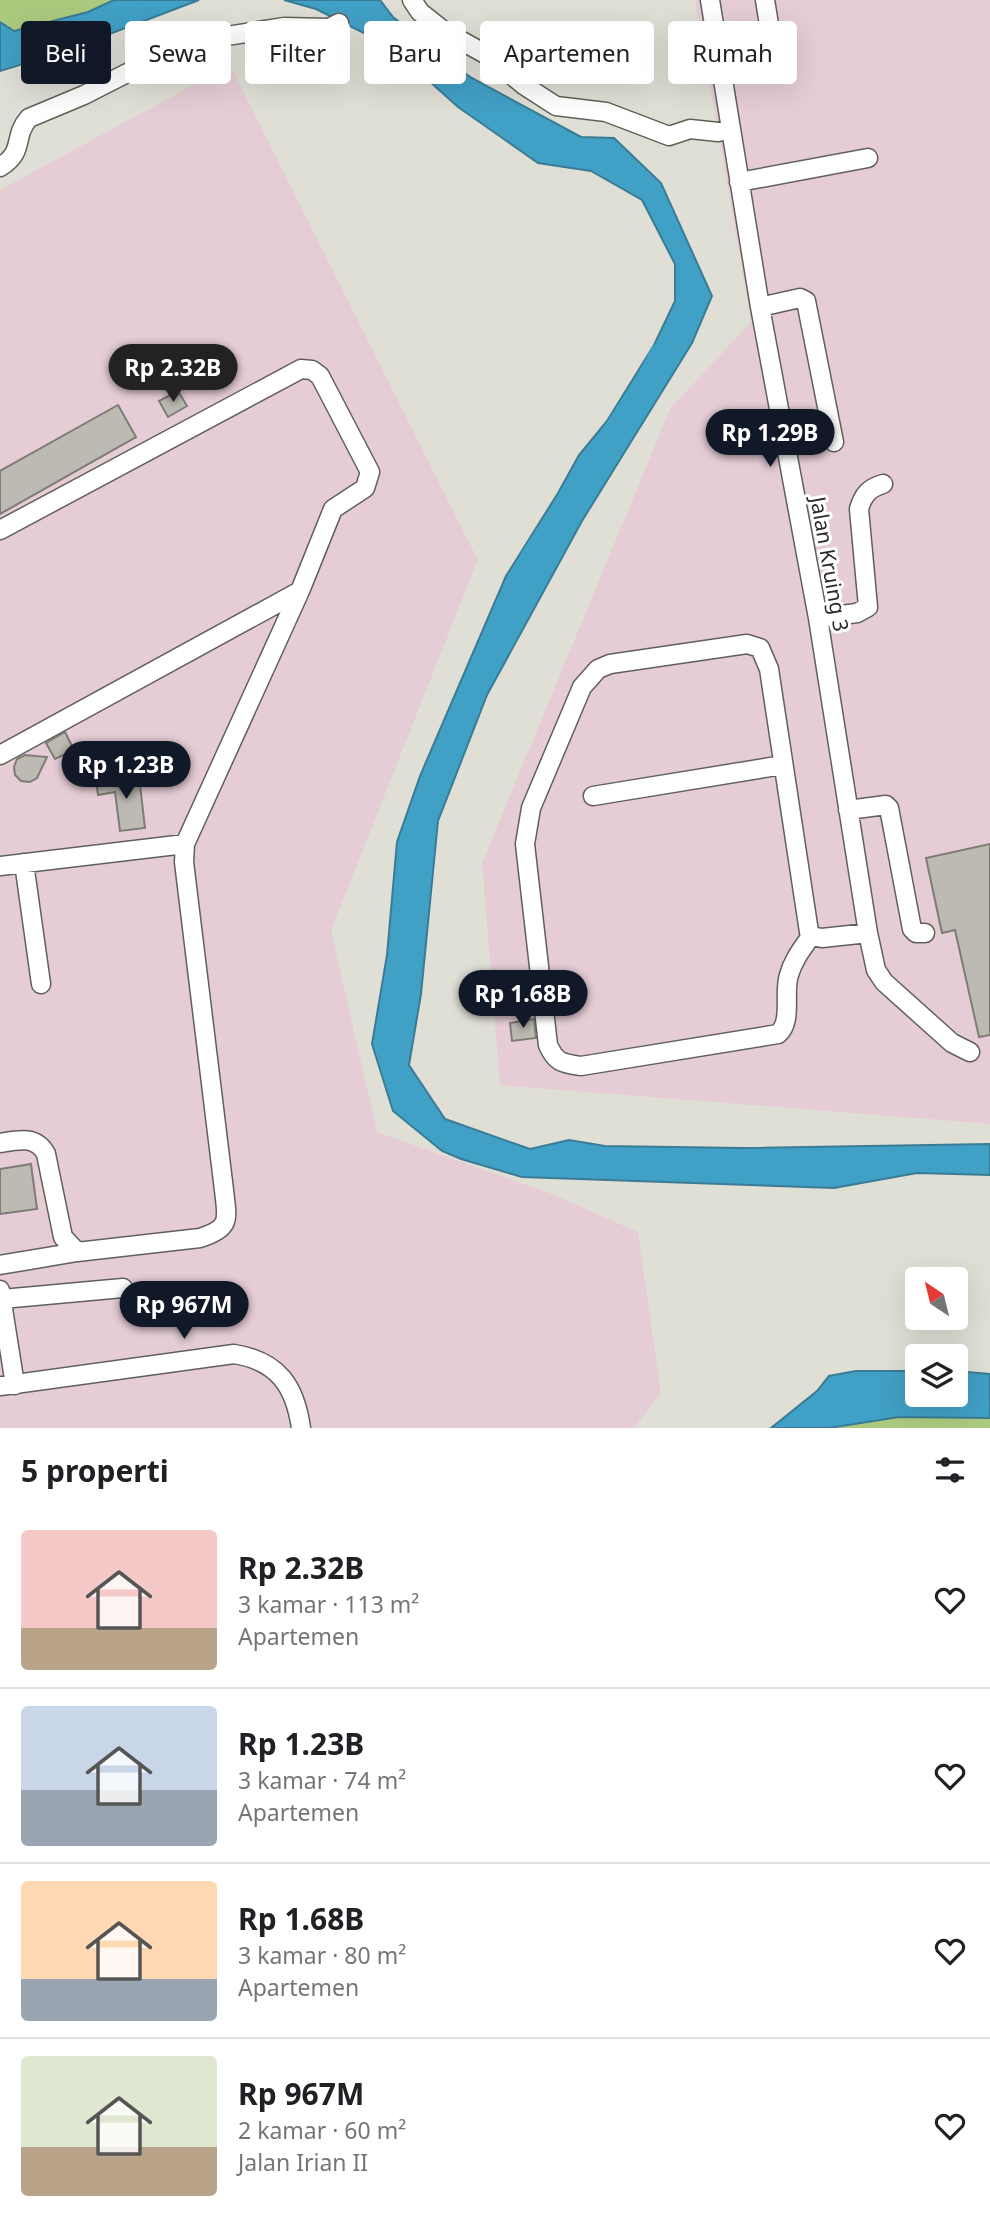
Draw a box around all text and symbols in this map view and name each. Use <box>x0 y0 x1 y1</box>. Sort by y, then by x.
chip: Beli <box>21 21 111 84</box>
chip: Sewa <box>125 21 231 84</box>
chip: Filter <box>245 21 350 84</box>
chip: Baru <box>364 21 466 84</box>
chip: Apartemen <box>480 21 654 84</box>
chip: Rumah <box>668 21 797 84</box>
pin: Rp 2.32B <box>101 344 245 404</box>
text: Rp 2.32B <box>125 351 221 383</box>
pin: Rp 1.29B <box>698 410 842 469</box>
text: Rp 1.29B <box>722 416 818 448</box>
street label: Jalan Kruing 3 <box>804 492 856 634</box>
pin: Rp 1.23B <box>54 742 198 801</box>
text: Rp 1.23B <box>78 748 174 780</box>
pin: Rp 1.68B <box>451 970 595 1030</box>
text: Rp 1.68B <box>475 977 571 1009</box>
north arrow <box>905 1267 968 1330</box>
map controls <box>905 1267 968 1407</box>
pin: Rp 967M <box>119 1282 249 1341</box>
text: Rp 967M <box>136 1288 232 1320</box>
button: layers <box>905 1344 968 1407</box>
text: 5 properti <box>21 1450 169 1491</box>
icon: filters <box>931 1451 969 1489</box>
text: Rp 2.32B <box>238 1547 364 1588</box>
icon: home <box>77 1558 161 1642</box>
icon: heart <box>931 1581 969 1619</box>
text: 3 kamar · 113 m² <box>238 1588 419 1620</box>
text: Apartemen <box>238 1620 359 1652</box>
text: Rp 1.23B <box>238 1723 364 1764</box>
icon: home <box>77 1734 161 1818</box>
icon: heart <box>931 1757 969 1795</box>
text: 3 kamar · 74 m² <box>238 1764 406 1796</box>
text: Apartemen <box>238 1796 359 1828</box>
text: Rp 1.68B <box>238 1898 364 1939</box>
icon: home <box>77 1909 161 1993</box>
icon: heart <box>931 1932 969 1970</box>
text: 3 kamar · 80 m² <box>238 1939 406 1971</box>
text: Apartemen <box>238 1971 359 2003</box>
text: Rp 967M <box>238 2073 364 2114</box>
icon: home <box>77 2084 161 2168</box>
icon: heart <box>931 2107 969 2145</box>
text: 2 kamar · 60 m² <box>238 2114 406 2146</box>
text: Jalan Irian II <box>238 2146 368 2178</box>

